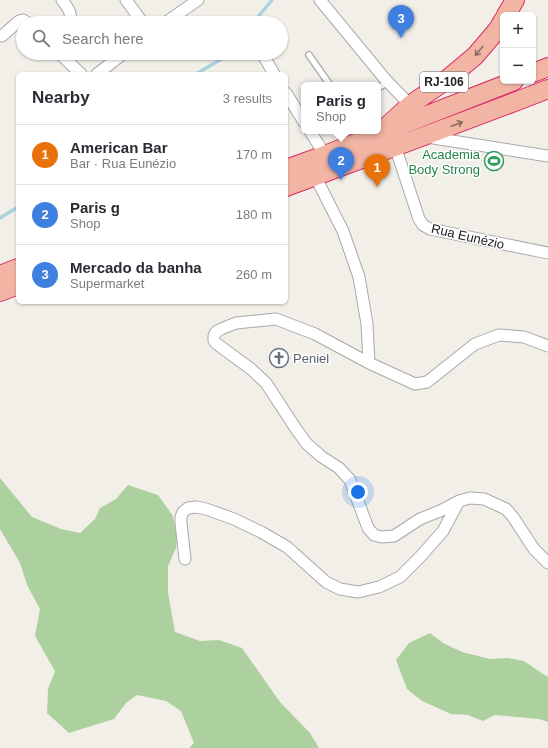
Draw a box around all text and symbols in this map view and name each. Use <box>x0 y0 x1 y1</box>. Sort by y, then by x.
pin: 3 <box>388 5 414 38</box>
map controls <box>500 12 536 84</box>
button: + <box>500 12 536 48</box>
search box <box>16 16 288 60</box>
icon: search <box>30 27 52 49</box>
text: Search here <box>62 30 144 47</box>
one-way arrow <box>475 46 484 56</box>
button: − <box>500 48 536 84</box>
road number: RJ-106 <box>420 72 468 92</box>
popup <box>301 82 381 134</box>
text: Nearby <box>32 88 90 107</box>
text: 3 results <box>223 91 272 106</box>
text: Paris g <box>316 92 366 109</box>
text: Shop <box>316 109 346 124</box>
one-way arrow <box>450 120 462 128</box>
text: American Bar <box>70 139 168 156</box>
text: 1 <box>41 147 49 162</box>
text: 170 m <box>236 147 272 162</box>
pin: 2 <box>328 147 354 180</box>
place label: Academia Body Strong <box>408 147 481 177</box>
sports icon: Academia Body Strong <box>483 150 505 172</box>
pin: 1 <box>364 154 390 187</box>
text: Bar · Rua Eunézio <box>70 156 176 171</box>
text: Paris g <box>70 199 120 216</box>
text: 2 <box>41 207 49 222</box>
text: 180 m <box>236 207 272 222</box>
text: Shop <box>70 216 100 231</box>
street label: Rua Eunézio <box>430 221 506 252</box>
text: Mercado da banha <box>70 259 202 276</box>
text: 3 <box>41 267 49 282</box>
text: 260 m <box>236 267 272 282</box>
text: Supermarket <box>70 276 144 291</box>
church icon: Peniel <box>268 347 290 369</box>
place label: Peniel <box>293 351 329 366</box>
your location <box>348 482 368 502</box>

